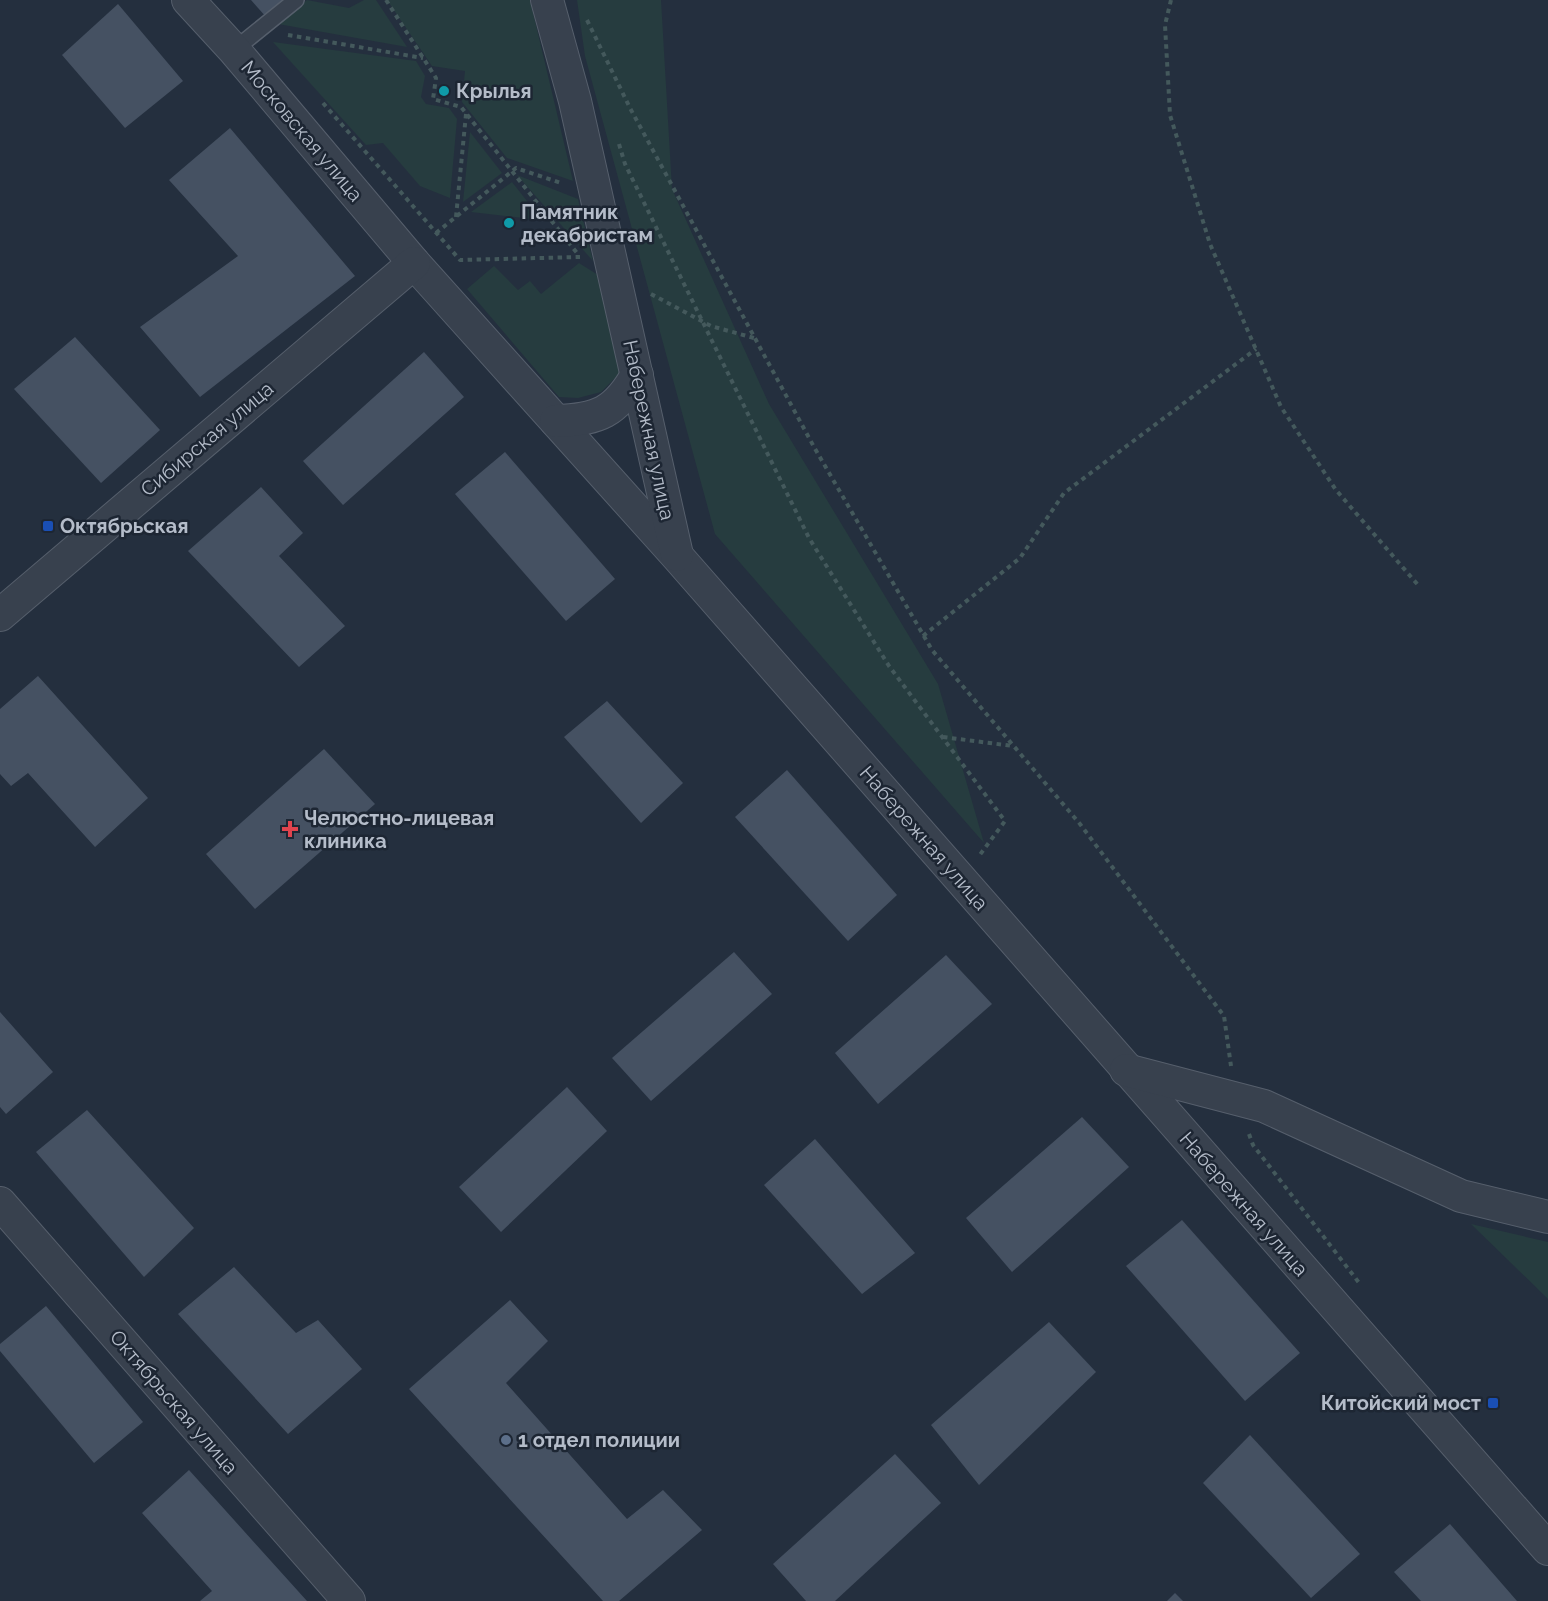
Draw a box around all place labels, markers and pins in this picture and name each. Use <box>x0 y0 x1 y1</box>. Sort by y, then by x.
place label: Крылья <box>456 79 531 103</box>
marker: Крылья <box>437 84 451 98</box>
place label: Памятник декабристам <box>521 200 653 247</box>
marker: Памятник декабристам <box>502 216 516 230</box>
place label: Октябрьская <box>60 514 189 538</box>
marker: Октябрьская <box>41 519 55 533</box>
place label: Челюстно-лицевая клиника <box>304 806 494 853</box>
marker: Челюстно-лицевая клиника <box>281 820 299 838</box>
place label: Китойский мост <box>1321 1391 1481 1415</box>
marker: Китойский мост <box>1486 1396 1500 1410</box>
place label: 1 отдел полиции <box>518 1428 680 1452</box>
marker: 1 отдел полиции <box>499 1433 513 1447</box>

